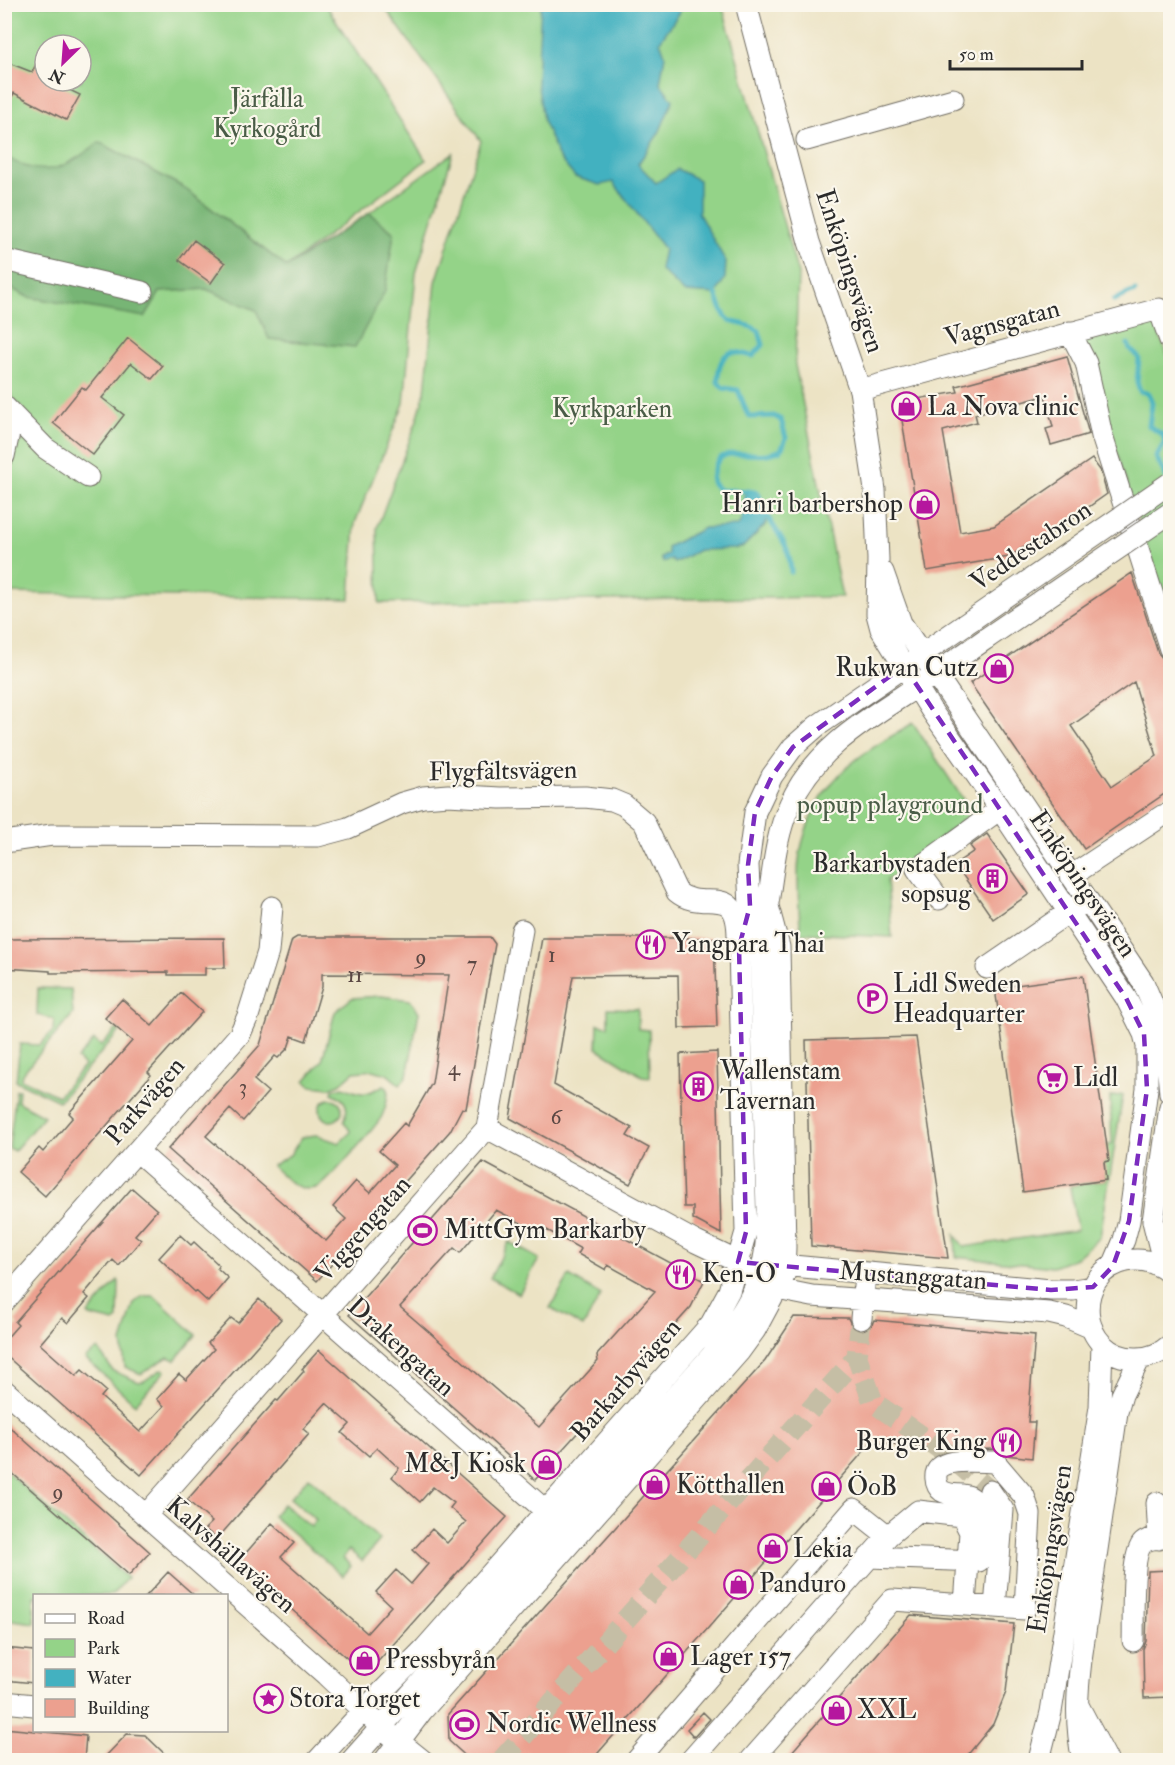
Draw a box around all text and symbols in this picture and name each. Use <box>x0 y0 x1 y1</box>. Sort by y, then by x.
north arrow <box>33 33 93 93</box>
scale bar <box>950 33 1082 71</box>
text: 50 m <box>959 43 994 66</box>
text: N <box>46 63 69 88</box>
park label: Järfälla Kyrkogård <box>213 83 322 145</box>
street label: Enköpingsvägen <box>807 185 892 357</box>
street label: Vagnsgatan <box>941 292 1063 354</box>
shop icon: La Nova clinic <box>890 391 922 423</box>
place label: La Nova clinic <box>927 391 1079 423</box>
park label: Kyrkparken <box>552 393 672 426</box>
place label: Hanri barbershop <box>721 488 903 521</box>
shop icon: Hanri barbershop <box>908 488 940 520</box>
street label: Veddestabron <box>964 494 1098 598</box>
place label: Rukwan Cutz <box>835 652 978 684</box>
shop icon: Rukwan Cutz <box>983 652 1015 684</box>
street label: Flygfältsvägen <box>428 754 578 788</box>
park label: popup playground <box>796 789 983 822</box>
street label: Enköpingsvägen <box>1021 804 1144 964</box>
place label: Barkarbystaden sopsug <box>812 848 972 911</box>
building icon: Barkarbystaden sopsug <box>976 863 1008 895</box>
restaurant icon: Yangpara Thai <box>635 928 667 960</box>
place label: Yangpara Thai <box>672 928 825 961</box>
house number: 1 <box>548 941 556 969</box>
house number: 9 <box>413 943 427 971</box>
house number: 7 <box>467 950 477 978</box>
house number: 11 <box>347 961 363 989</box>
place label: Lidl Sweden Headquarter <box>893 968 1025 1030</box>
parking icon: Lidl Sweden Headquarter <box>856 983 888 1015</box>
street label: Parkvägen <box>98 1050 192 1152</box>
house number: 4 <box>448 1054 461 1082</box>
place label: Wallenstam Tavernan <box>719 1055 841 1117</box>
supermarket icon: Lidl <box>1036 1062 1068 1094</box>
place label: Lidl <box>1073 1062 1118 1094</box>
building icon: Wallenstam Tavernan <box>683 1070 715 1102</box>
house number: 3 <box>239 1073 247 1101</box>
house number: 6 <box>550 1103 563 1131</box>
street label: Viggengatan <box>308 1169 418 1289</box>
sports icon: MittGym Barkarby <box>407 1214 439 1246</box>
place label: MittGym Barkarby <box>444 1214 646 1246</box>
street label: Mustanggatan <box>838 1255 988 1297</box>
restaurant icon: Ken-O <box>665 1258 697 1290</box>
place label: Ken-O <box>702 1258 776 1290</box>
street label: Drakengatan <box>341 1290 461 1404</box>
street label: Barkarbyvägen <box>564 1312 688 1448</box>
place label: Burger King <box>856 1426 987 1458</box>
restaurant icon: Burger King <box>991 1426 1023 1458</box>
place label: M&J Kiosk <box>404 1448 527 1480</box>
shop icon: M&J Kiosk <box>531 1448 563 1480</box>
street label: Enköpingsvägen <box>1021 1462 1080 1636</box>
shop icon: Kötthallen <box>639 1469 671 1501</box>
place label: Kötthallen <box>676 1469 785 1501</box>
place label: ÖoB <box>847 1470 897 1503</box>
shop icon: ÖoB <box>810 1471 842 1503</box>
house number: 9 <box>50 1478 64 1506</box>
street label: Kalvshällavägen <box>159 1490 303 1620</box>
shop icon: Lekia <box>756 1533 788 1565</box>
place label: Lekia <box>793 1533 853 1565</box>
shop icon: Panduro <box>722 1568 754 1600</box>
place label: Panduro <box>759 1568 846 1600</box>
legend <box>33 1594 228 1732</box>
text: Road <box>87 1607 125 1630</box>
text: Park <box>87 1637 120 1660</box>
shop icon: Lager 157 <box>653 1641 685 1673</box>
place label: Lager 157 <box>690 1641 791 1673</box>
shop icon: Pressbyrån <box>348 1644 380 1676</box>
place label: Pressbyrån <box>385 1644 496 1676</box>
text: Water <box>86 1667 131 1690</box>
place icon: Stora Torget <box>252 1683 284 1715</box>
place label: Stora Torget <box>289 1683 420 1715</box>
shop icon: XXL <box>820 1694 852 1726</box>
place label: XXL <box>857 1694 916 1726</box>
text: Building <box>87 1697 150 1720</box>
sports icon: Nordic Wellness <box>449 1708 481 1740</box>
place label: Nordic Wellness <box>486 1708 657 1740</box>

